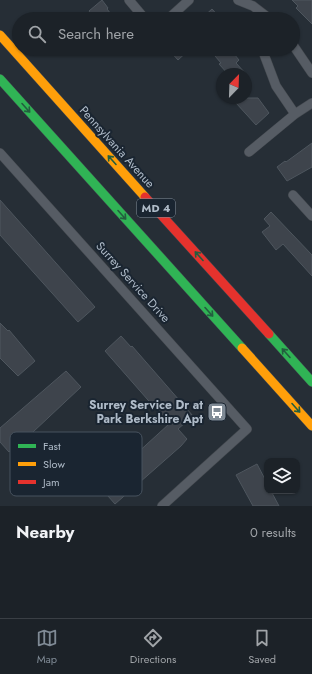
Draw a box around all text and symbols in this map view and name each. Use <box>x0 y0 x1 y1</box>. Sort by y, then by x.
search box <box>12 12 300 56</box>
icon: search <box>26 23 48 45</box>
text: Search here <box>58 23 134 45</box>
north arrow <box>216 68 252 104</box>
street label: Pennsylvania Avenue <box>75 102 159 192</box>
one-way arrow <box>21 103 31 113</box>
one-way arrow <box>108 155 117 165</box>
road number: MD 4 <box>137 199 175 217</box>
one-way arrow <box>118 210 127 220</box>
street label: Surrey Service Drive <box>92 237 174 327</box>
one-way arrow <box>195 252 204 262</box>
one-way arrow <box>205 307 214 317</box>
one-way arrow <box>281 348 291 358</box>
place label: Surrey Service Dr at Park Berkshire Apt <box>89 396 203 428</box>
bus stop icon: Surrey Service Dr at Park Berkshire Apt <box>206 401 228 423</box>
one-way arrow <box>291 403 300 413</box>
legend <box>10 432 142 496</box>
text: Fast <box>43 438 61 454</box>
text: Slow <box>43 456 65 472</box>
map controls <box>264 458 300 494</box>
button: layers <box>264 458 300 494</box>
text: Jam <box>41 474 60 490</box>
text: Nearby <box>16 520 74 544</box>
text: 0 results <box>250 523 296 542</box>
tab: Map <box>36 627 58 667</box>
tab: Directions <box>130 627 176 667</box>
tab: Saved <box>248 627 276 667</box>

